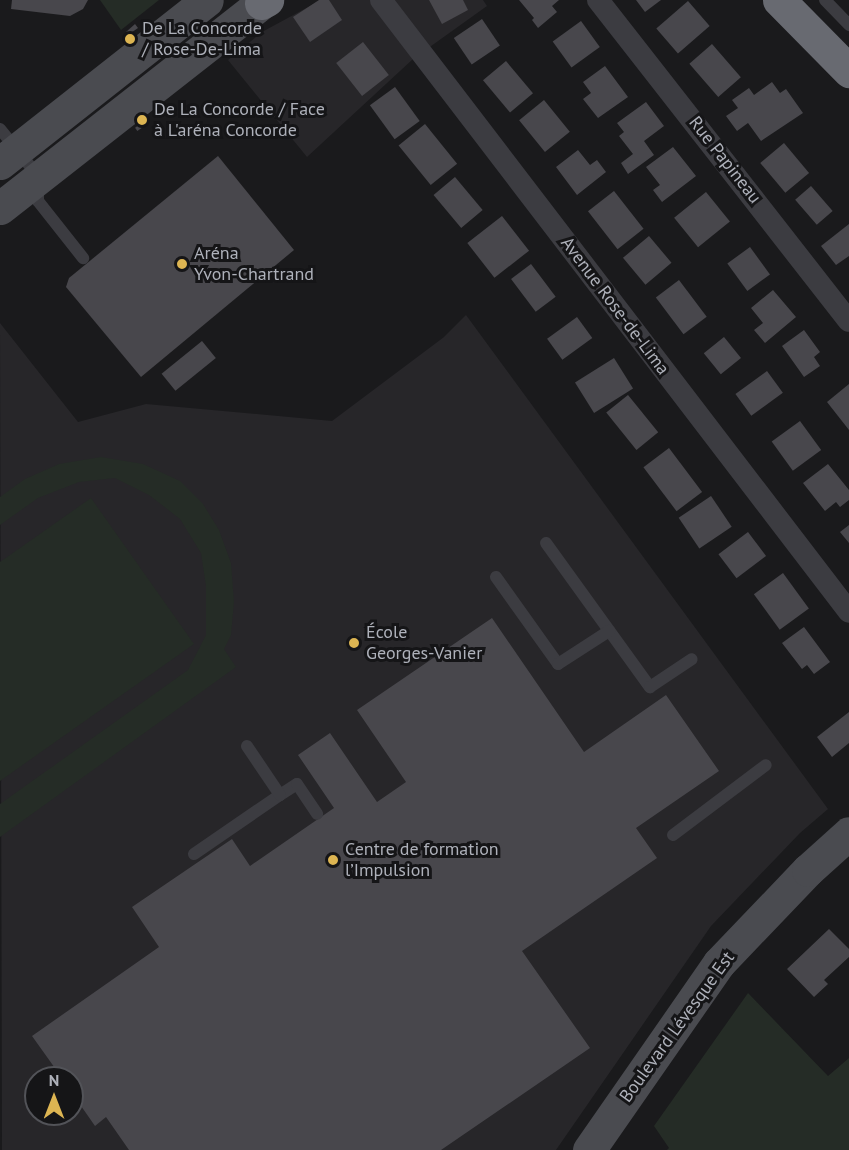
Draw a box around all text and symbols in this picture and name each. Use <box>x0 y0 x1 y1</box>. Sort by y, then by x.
place label: De La Concorde / Rose-De-Lima <box>142 18 262 60</box>
marker: De La Concorde / Rose-De-Lima <box>123 32 137 46</box>
place label: De La Concorde / Face à L'aréna Concorde <box>154 99 325 142</box>
street label: Rue Papineau <box>684 112 766 208</box>
marker: De La Concorde / Face à L'aréna Concorde <box>135 113 149 127</box>
street label: Avenue Rose-de-Lima <box>556 233 674 379</box>
place label: Aréna Yvon-Chartrand <box>194 243 314 286</box>
marker: Aréna Yvon-Chartrand <box>175 257 189 271</box>
place label: École Georges-Vanier <box>366 622 482 664</box>
marker: École Georges-Vanier <box>347 636 361 650</box>
place label: Centre de formation l’Impulsion <box>345 839 499 882</box>
marker: Centre de formation l’Impulsion <box>326 853 340 867</box>
street label: Boulevard Lévesque Est <box>615 947 739 1107</box>
north arrow <box>24 1066 84 1126</box>
text: N <box>49 1070 59 1090</box>

